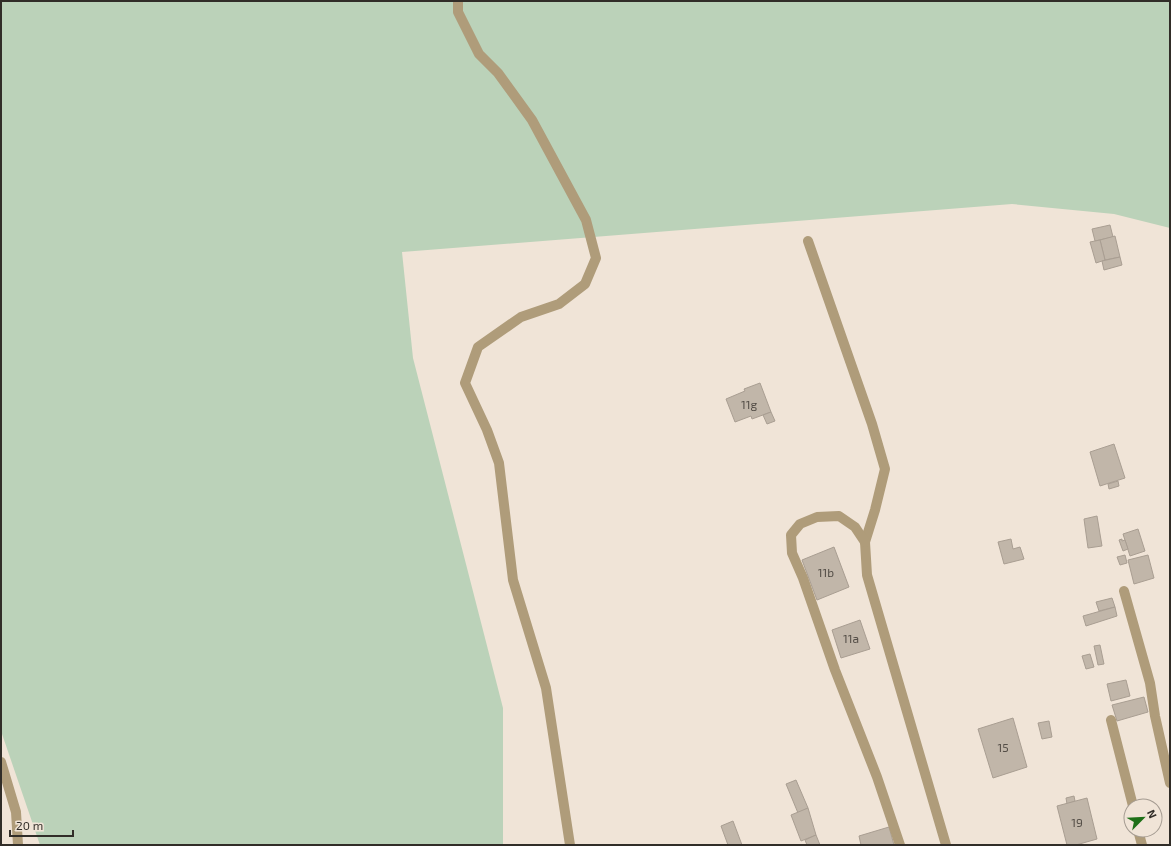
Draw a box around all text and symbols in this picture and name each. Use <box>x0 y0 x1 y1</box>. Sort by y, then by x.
house number: 11g <box>741 397 757 411</box>
house number: 11b <box>818 565 834 579</box>
house number: 11a <box>843 631 859 645</box>
house number: 15 <box>997 740 1009 754</box>
north arrow <box>1123 798 1163 838</box>
text: N <box>1145 807 1160 820</box>
scale bar <box>10 812 73 838</box>
house number: 19 <box>1071 815 1083 829</box>
text: 20 m <box>16 818 43 832</box>

